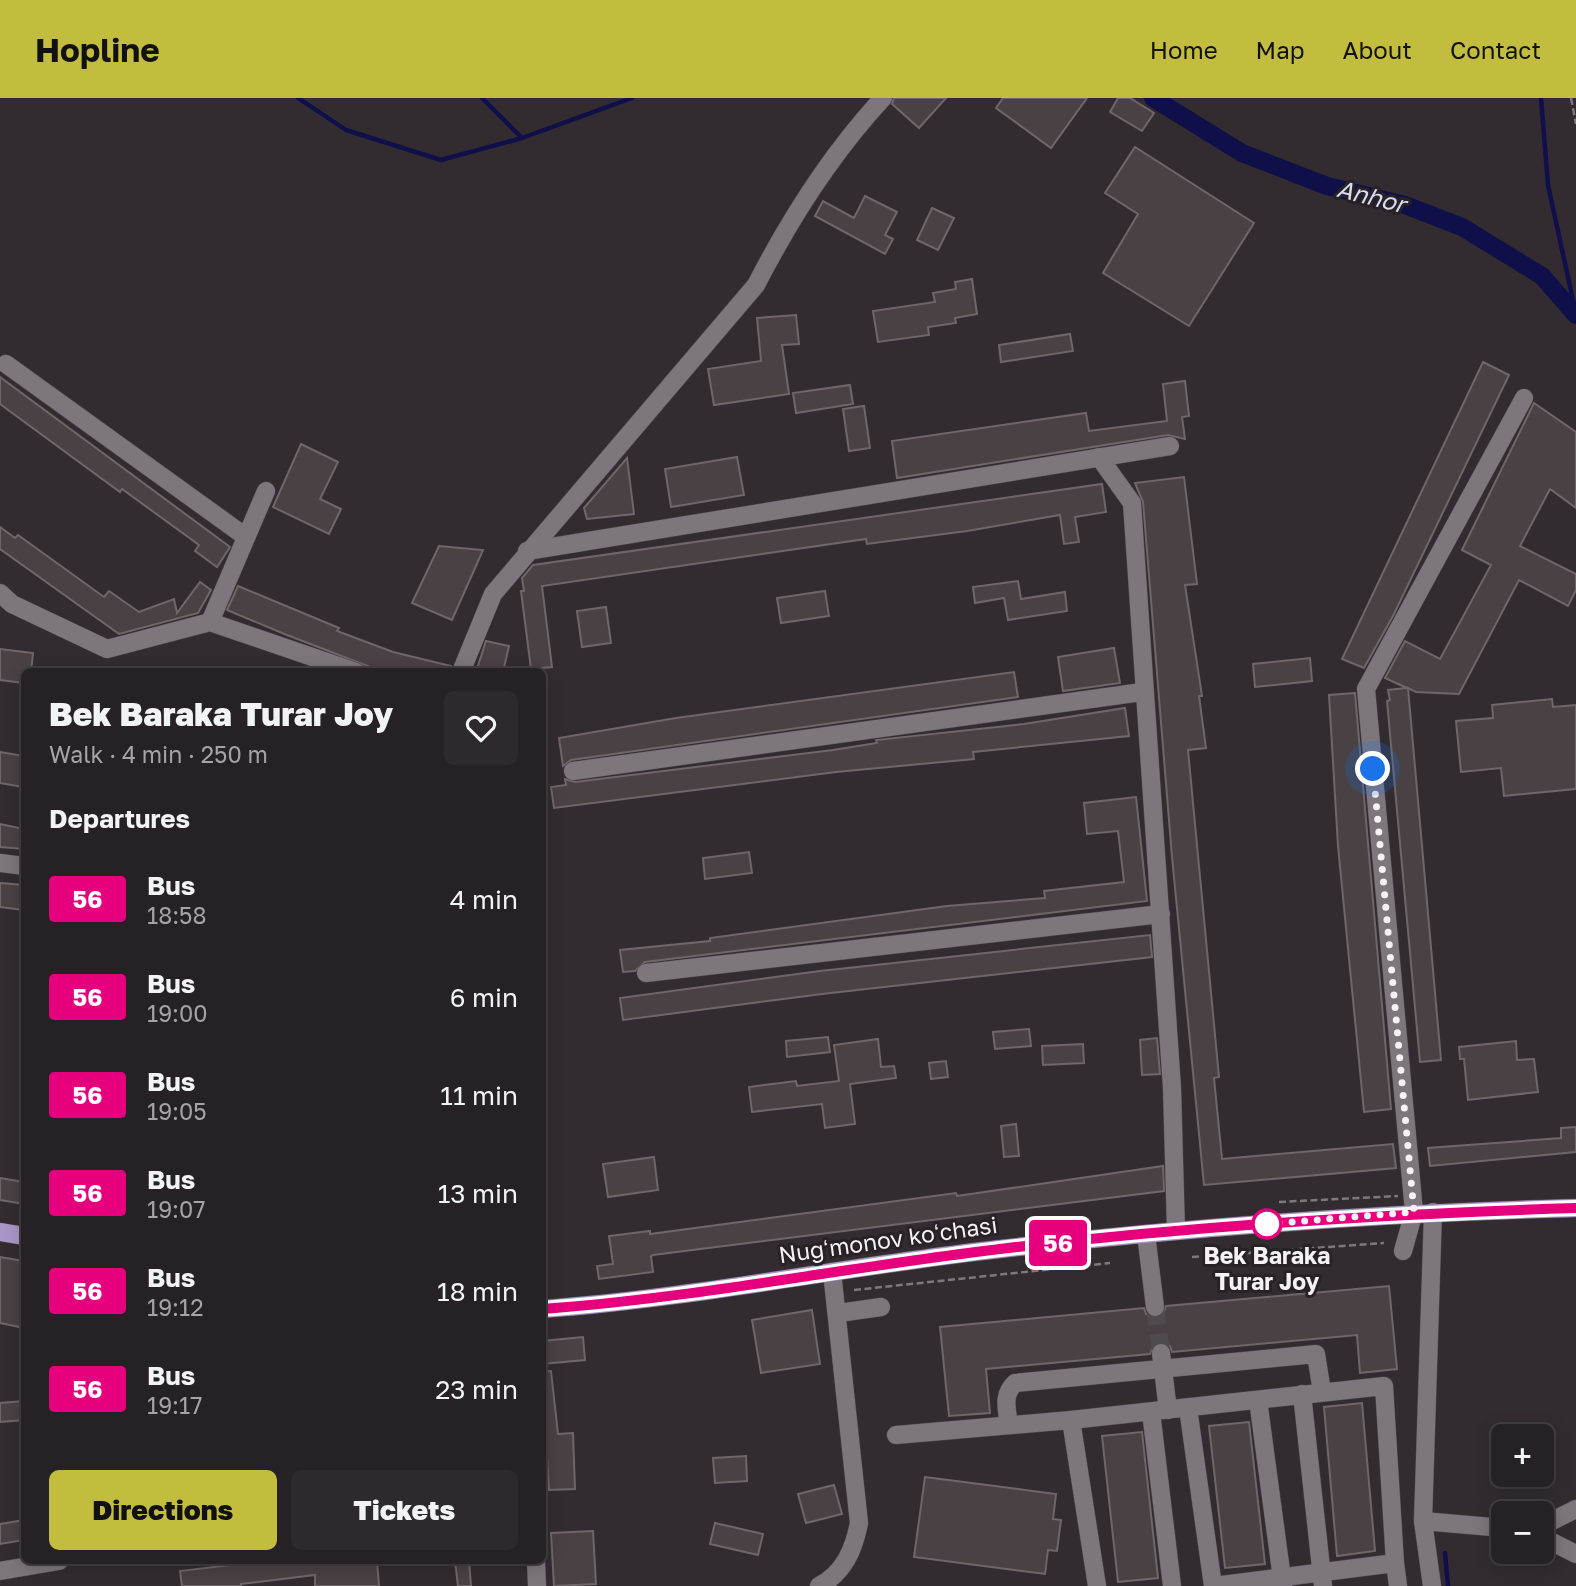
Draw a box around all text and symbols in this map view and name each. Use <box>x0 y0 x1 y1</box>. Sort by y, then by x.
text: Hopline <box>35 30 160 69</box>
text: Home <box>1150 35 1218 64</box>
text: Map <box>1256 35 1305 64</box>
text: About <box>1343 35 1412 64</box>
text: Contact <box>1450 35 1541 64</box>
water label: Anhor <box>1334 173 1412 219</box>
button: heart <box>444 691 518 765</box>
text: Bek Baraka Turar Joy <box>49 694 393 733</box>
text: Walk · 4 min · 250 m <box>49 740 268 768</box>
your location <box>1355 751 1390 786</box>
text: Departures <box>49 803 190 834</box>
text: Bus <box>147 870 195 901</box>
text: 56 <box>73 884 102 913</box>
text: 4 min <box>450 884 518 915</box>
text: 18:58 <box>147 901 206 929</box>
text: Bus <box>147 968 195 999</box>
text: 56 <box>73 982 102 1011</box>
text: 6 min <box>450 982 518 1013</box>
text: 19:00 <box>147 999 208 1027</box>
text: Bus <box>147 1066 195 1097</box>
text: 56 <box>73 1080 102 1109</box>
text: 11 min <box>440 1080 518 1111</box>
text: 19:05 <box>147 1097 207 1125</box>
text: Bus <box>147 1164 195 1195</box>
text: 56 <box>73 1178 102 1207</box>
text: 13 min <box>438 1178 518 1209</box>
text: 19:07 <box>147 1195 205 1223</box>
marker: Bek Baraka Turar Joy <box>1252 1209 1282 1239</box>
street label: Nugʻmonov koʻchasi <box>777 1210 999 1268</box>
line badge: 56 <box>1026 1220 1090 1266</box>
text: 56 <box>1043 1228 1073 1257</box>
place label: Bek Baraka Turar Joy <box>1204 1241 1330 1295</box>
text: Bus <box>147 1262 195 1293</box>
text: 56 <box>73 1276 102 1305</box>
text: 18 min <box>437 1276 518 1307</box>
text: 19:12 <box>147 1293 203 1321</box>
text: Bus <box>147 1360 195 1391</box>
text: 56 <box>73 1374 102 1403</box>
text: 23 min <box>435 1374 518 1405</box>
text: 19:17 <box>147 1391 202 1419</box>
map controls <box>1491 1424 1554 1564</box>
button: + <box>1491 1424 1554 1487</box>
button: Directions <box>49 1470 277 1550</box>
button: Tickets <box>291 1470 518 1550</box>
button: − <box>1491 1501 1554 1564</box>

